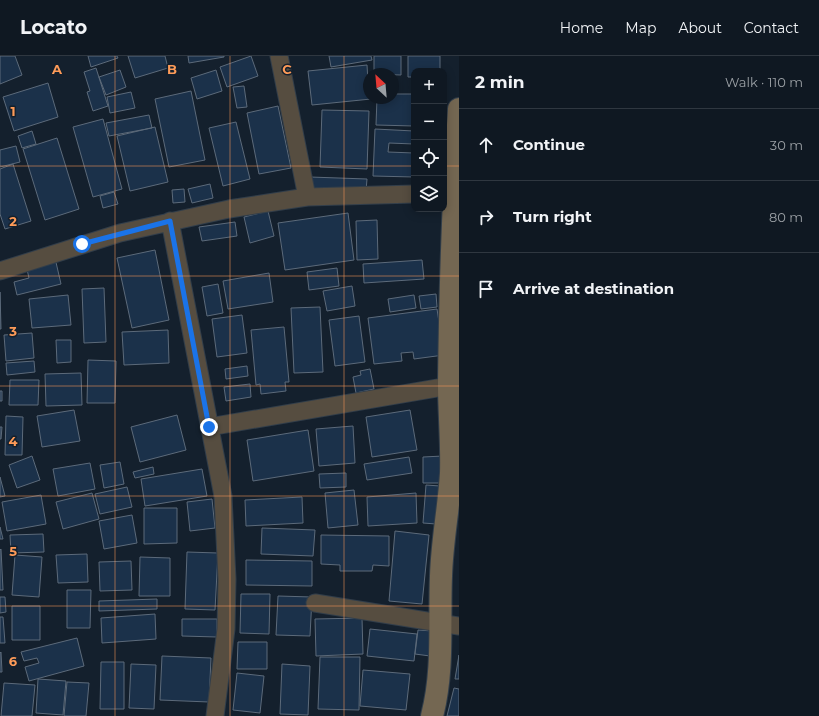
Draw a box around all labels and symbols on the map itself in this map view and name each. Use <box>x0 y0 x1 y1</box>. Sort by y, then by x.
text: A <box>51 61 63 77</box>
text: B <box>167 61 177 77</box>
text: C <box>282 61 292 77</box>
north arrow <box>363 68 399 104</box>
text: 1 <box>10 103 16 119</box>
text: 2 <box>9 213 17 229</box>
route start <box>73 235 91 253</box>
text: 3 <box>8 323 17 339</box>
route end <box>200 418 218 436</box>
text: 4 <box>9 433 18 449</box>
text: 5 <box>9 543 17 559</box>
text: 6 <box>9 653 18 669</box>

